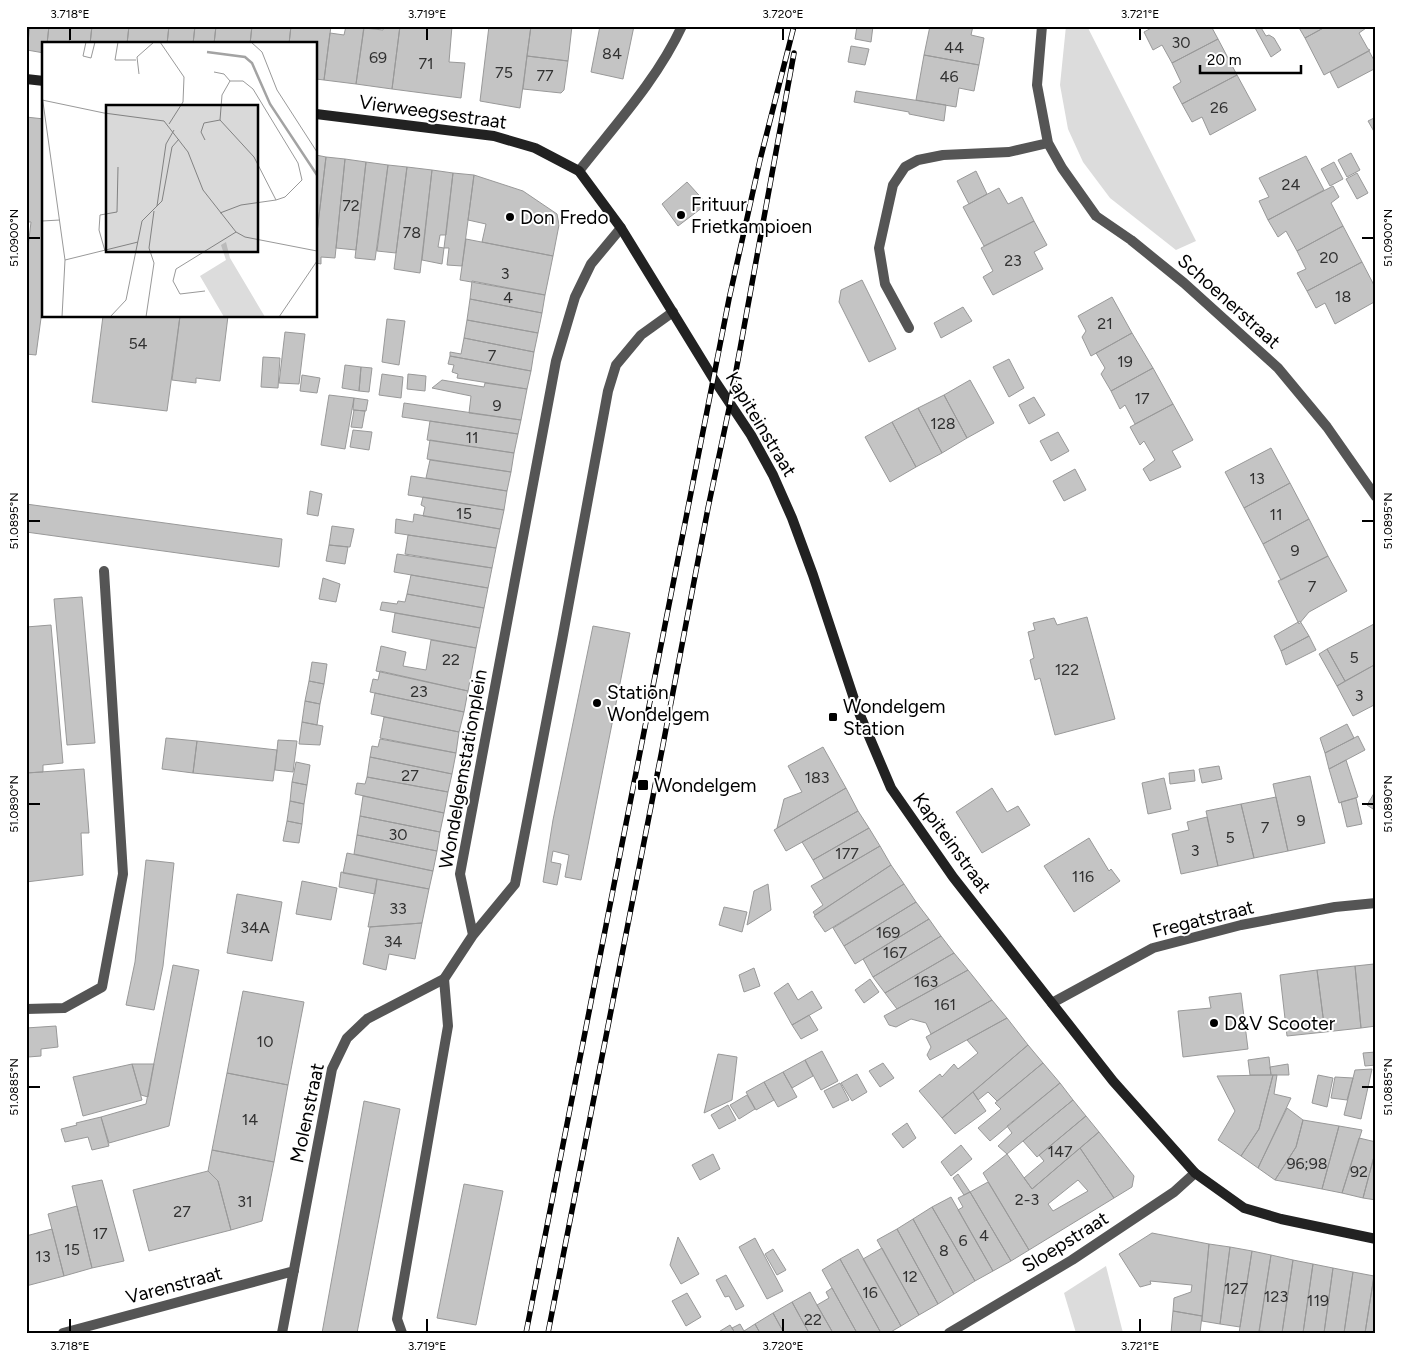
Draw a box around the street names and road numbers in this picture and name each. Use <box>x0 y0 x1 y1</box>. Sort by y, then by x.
street label: Vierweegsestraat <box>358 90 508 134</box>
street label: Schoenerstraat <box>1173 249 1285 353</box>
street label: Kapiteinstraat <box>721 367 801 481</box>
street label: Wondelgemstationplein <box>434 667 492 871</box>
street label: Kapiteinstraat <box>908 788 996 898</box>
street label: Fregatstraat <box>1150 895 1256 943</box>
street label: Molenstraat <box>285 1061 329 1165</box>
street label: Sloepstraat <box>1018 1206 1112 1278</box>
street label: Varenstraat <box>123 1261 225 1309</box>

